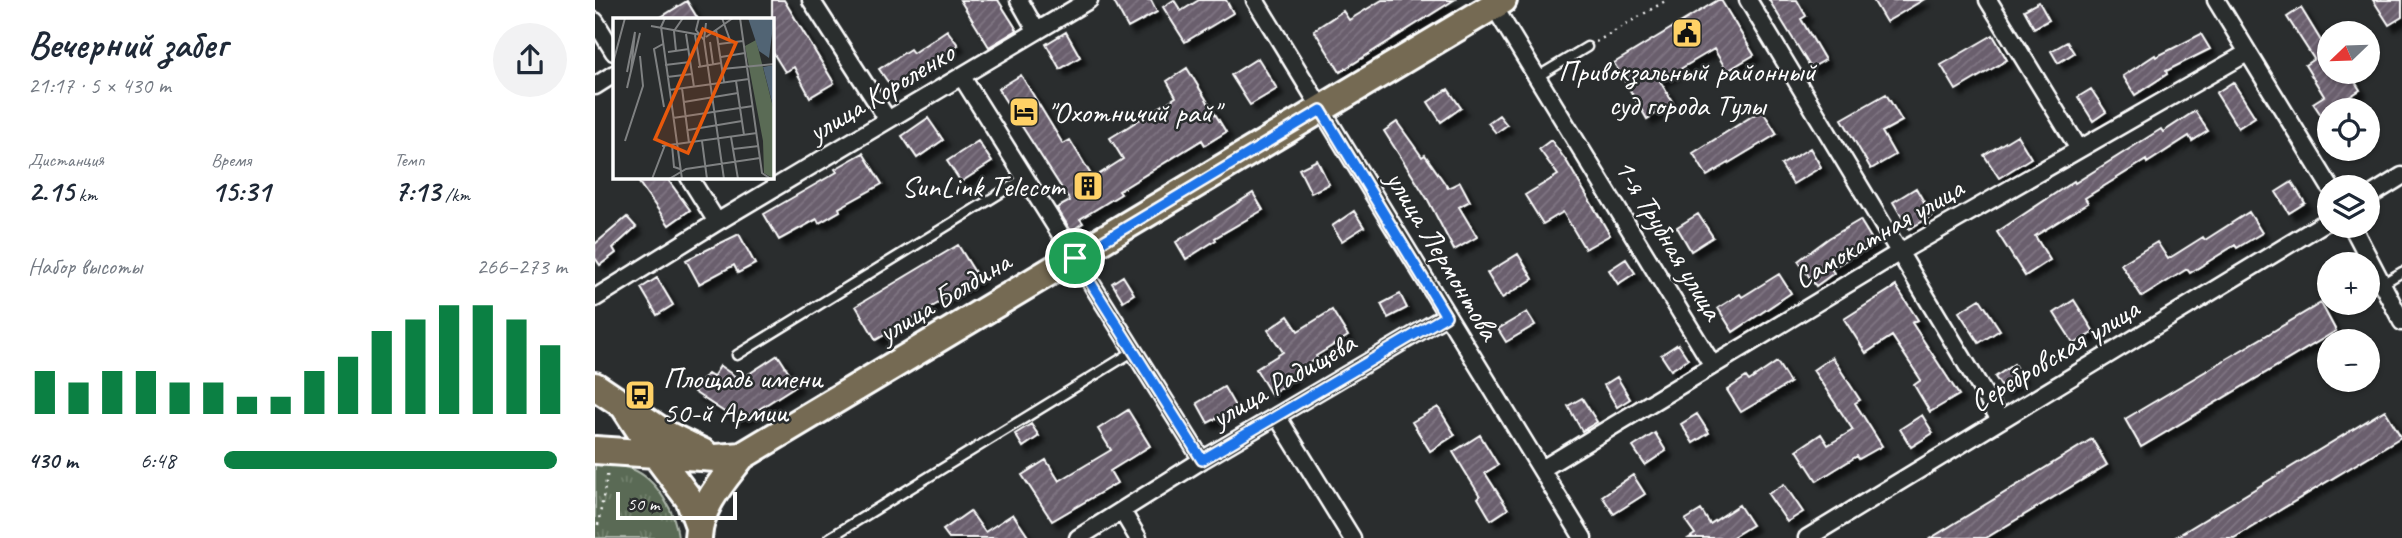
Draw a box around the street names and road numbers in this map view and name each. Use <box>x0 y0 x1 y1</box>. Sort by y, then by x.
street label: улица Короленко <box>799 33 962 152</box>
street label: 1-я Трубная улица <box>1606 151 1733 328</box>
street label: улица Лермонтова <box>1376 161 1510 348</box>
street label: Самокатная улица <box>1786 168 1972 297</box>
street label: улица Болдина <box>869 241 1020 352</box>
street label: Серебровская улица <box>1962 289 2147 420</box>
street label: улица Радищева <box>1202 322 1364 438</box>

